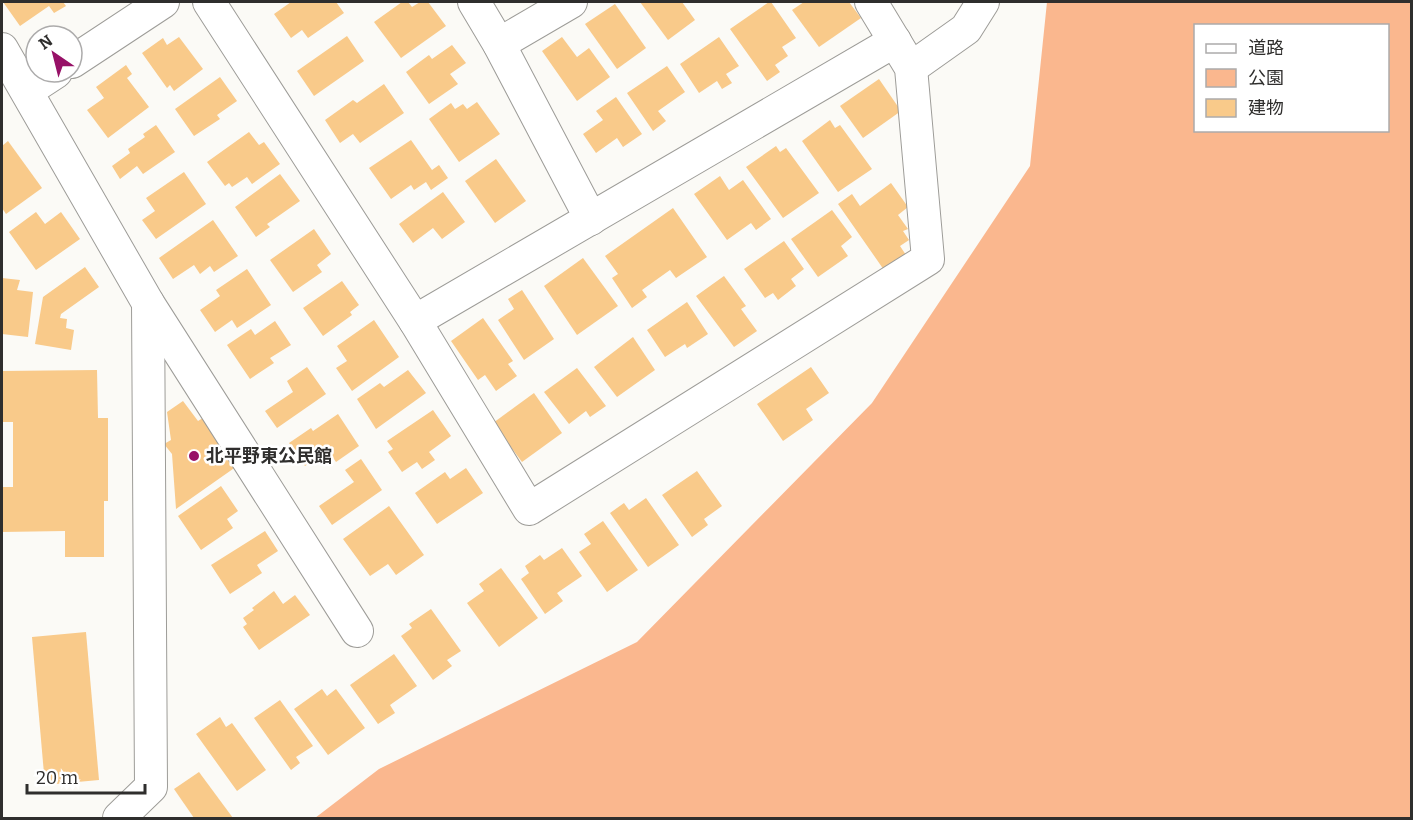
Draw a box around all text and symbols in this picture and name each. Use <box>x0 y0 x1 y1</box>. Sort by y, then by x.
north arrow <box>24 24 84 84</box>
legend <box>1194 24 1389 132</box>
text: N <box>35 31 56 53</box>
text: 道路 <box>1248 37 1284 59</box>
text: 公園 <box>1248 67 1284 89</box>
text: 建物 <box>1248 97 1284 119</box>
place label: 北平野東公民館 <box>206 445 332 467</box>
marker: 北平野東公民館 <box>187 449 201 463</box>
scale bar <box>27 757 146 795</box>
text: 20 m <box>36 767 78 789</box>

